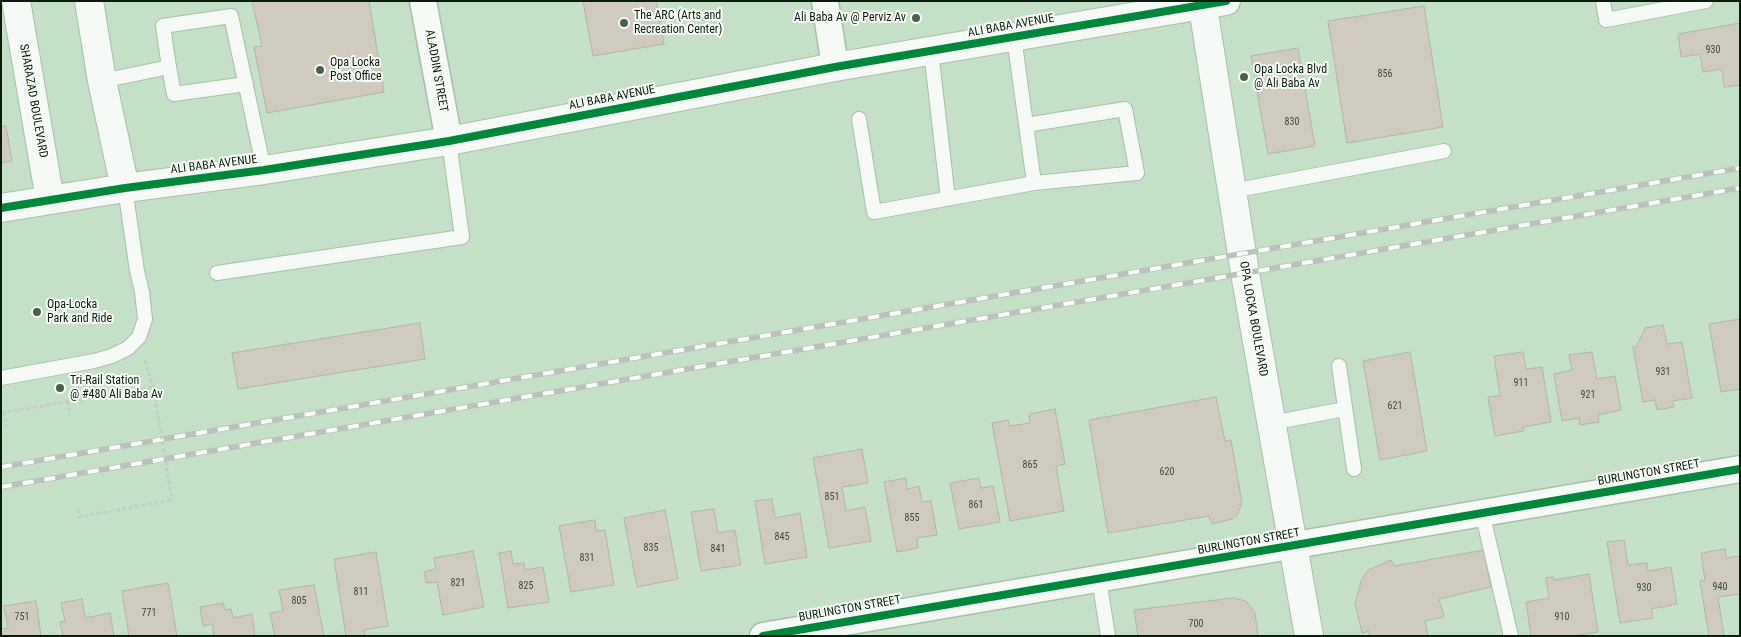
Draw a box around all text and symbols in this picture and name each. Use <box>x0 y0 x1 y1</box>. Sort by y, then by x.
place label: The ARC (Arts and Recreation Center) <box>634 9 722 37</box>
place label: Ali Baba Av @ Perviz Av <box>794 11 906 25</box>
street label: ALI BABA AVENUE <box>967 11 1055 41</box>
marker: Ali Baba Av @ Perviz Av <box>910 12 922 24</box>
marker: The ARC (Arts and Recreation Center) <box>618 17 630 29</box>
street label: ALADDIN STREET <box>422 29 450 113</box>
street label: SHARAZAD BOULEVARD <box>16 43 50 159</box>
house number: 930 <box>1706 44 1720 56</box>
place label: Opa Locka Post Office <box>330 56 382 84</box>
place label: Opa Locka Blvd @ Ali Baba Av <box>1254 63 1327 91</box>
marker: Opa Locka Post Office <box>314 64 326 76</box>
house number: 856 <box>1378 68 1392 80</box>
marker: Opa Locka Blvd @ Ali Baba Av <box>1238 71 1250 83</box>
street label: ALI BABA AVENUE <box>568 83 656 113</box>
house number: 830 <box>1285 116 1299 128</box>
street label: ALI BABA AVENUE <box>170 153 258 177</box>
street label: OPA LOCKA BOULEVARD <box>1236 260 1270 378</box>
place label: Opa-Locka Park and Ride <box>47 298 112 326</box>
marker: Opa-Locka Park and Ride <box>31 306 43 318</box>
house number: 931 <box>1656 366 1670 378</box>
place label: Tri-Rail Station @ #480 Ali Baba Av <box>70 374 163 402</box>
house number: 911 <box>1514 377 1528 389</box>
marker: Tri-Rail Station @ #480 Ali Baba Av <box>54 382 66 394</box>
house number: 921 <box>1581 389 1595 401</box>
house number: 621 <box>1388 400 1402 412</box>
street label: BURLINGTON STREET <box>1597 457 1701 489</box>
house number: 865 <box>1023 459 1037 471</box>
house number: 620 <box>1160 466 1174 478</box>
house number: 851 <box>825 491 839 503</box>
house number: 861 <box>969 499 983 511</box>
house number: 855 <box>905 512 919 524</box>
street label: BURLINGTON STREET <box>1197 526 1301 558</box>
house number: 845 <box>775 531 789 543</box>
house number: 835 <box>644 542 658 554</box>
house number: 841 <box>711 543 725 555</box>
house number: 831 <box>580 552 594 564</box>
house number: 821 <box>451 577 465 589</box>
house number: 825 <box>519 580 533 592</box>
house number: 940 <box>1713 581 1727 593</box>
house number: 930 <box>1637 582 1651 594</box>
house number: 811 <box>354 586 368 598</box>
street label: BURLINGTON STREET <box>798 593 902 625</box>
house number: 805 <box>292 595 306 607</box>
house number: 771 <box>142 607 156 619</box>
house number: 751 <box>15 611 29 623</box>
house number: 910 <box>1555 611 1569 623</box>
house number: 700 <box>1189 618 1203 630</box>

